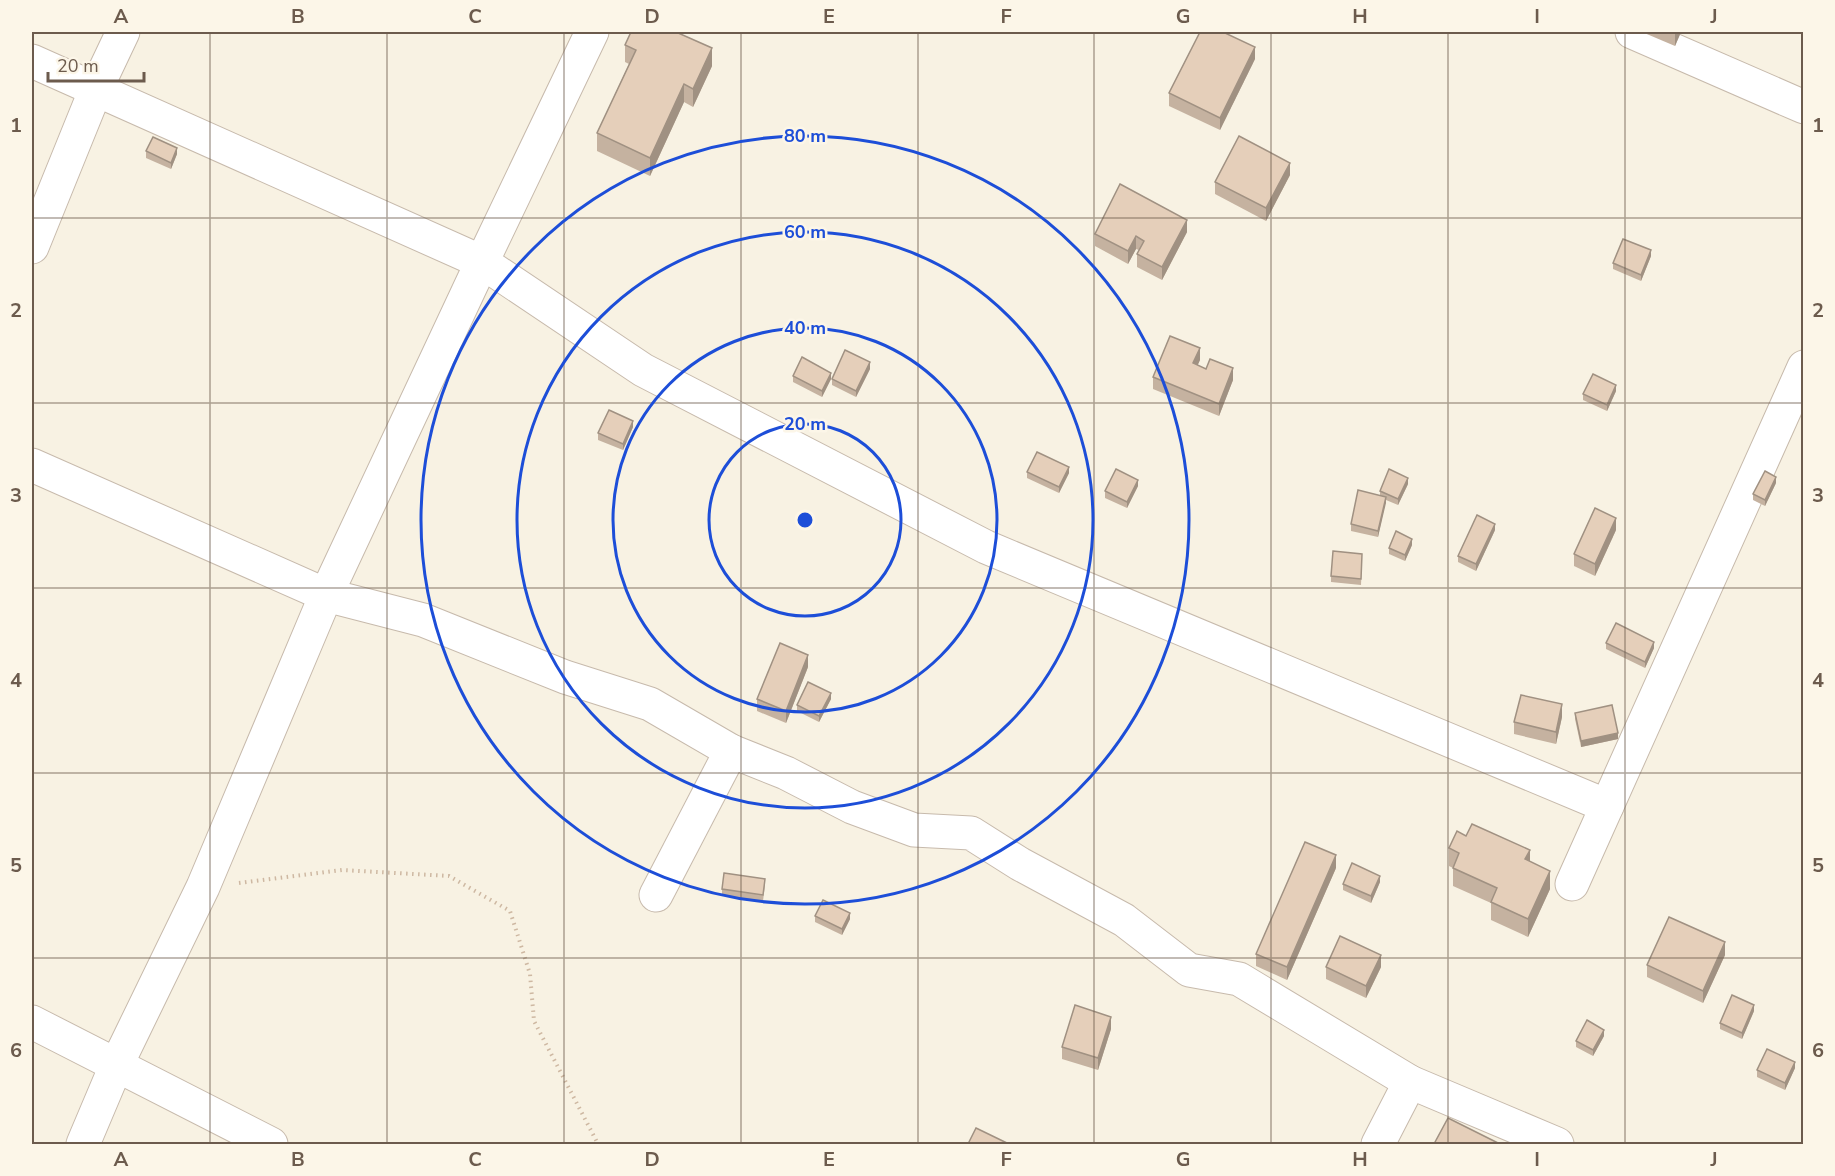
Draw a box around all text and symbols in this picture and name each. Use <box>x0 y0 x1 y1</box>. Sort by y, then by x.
text: A <box>114 3 129 30</box>
text: B <box>291 3 305 30</box>
text: C <box>468 3 482 30</box>
text: D <box>644 3 660 30</box>
text: E <box>823 3 835 30</box>
text: F <box>1000 3 1012 30</box>
text: G <box>1176 3 1190 30</box>
text: H <box>1352 3 1368 30</box>
text: I <box>1534 3 1540 30</box>
text: J <box>1709 3 1718 30</box>
scale bar <box>48 45 144 83</box>
text: 20 m <box>57 54 99 78</box>
text: 1 <box>10 112 22 139</box>
text: 1 <box>1812 112 1824 139</box>
text: 80 m <box>784 124 826 148</box>
text: 60 m <box>784 220 826 244</box>
text: 2 <box>10 297 22 324</box>
text: 2 <box>1812 297 1824 324</box>
text: 40 m <box>784 316 826 340</box>
text: 20 m <box>784 412 826 436</box>
text: 3 <box>10 482 22 509</box>
text: 3 <box>1812 482 1824 509</box>
centre of rings <box>795 510 815 530</box>
text: 4 <box>10 667 22 694</box>
text: 4 <box>1812 667 1824 694</box>
text: 5 <box>10 852 22 879</box>
text: 5 <box>1812 852 1824 879</box>
text: 6 <box>10 1037 22 1064</box>
text: 6 <box>1812 1037 1824 1064</box>
text: A <box>114 1146 129 1173</box>
text: B <box>291 1146 305 1173</box>
text: C <box>468 1146 482 1173</box>
text: D <box>644 1146 660 1173</box>
text: E <box>823 1146 835 1173</box>
text: F <box>1000 1146 1012 1173</box>
text: G <box>1176 1146 1190 1173</box>
text: H <box>1352 1146 1368 1173</box>
text: I <box>1534 1146 1540 1173</box>
text: J <box>1709 1146 1718 1173</box>

